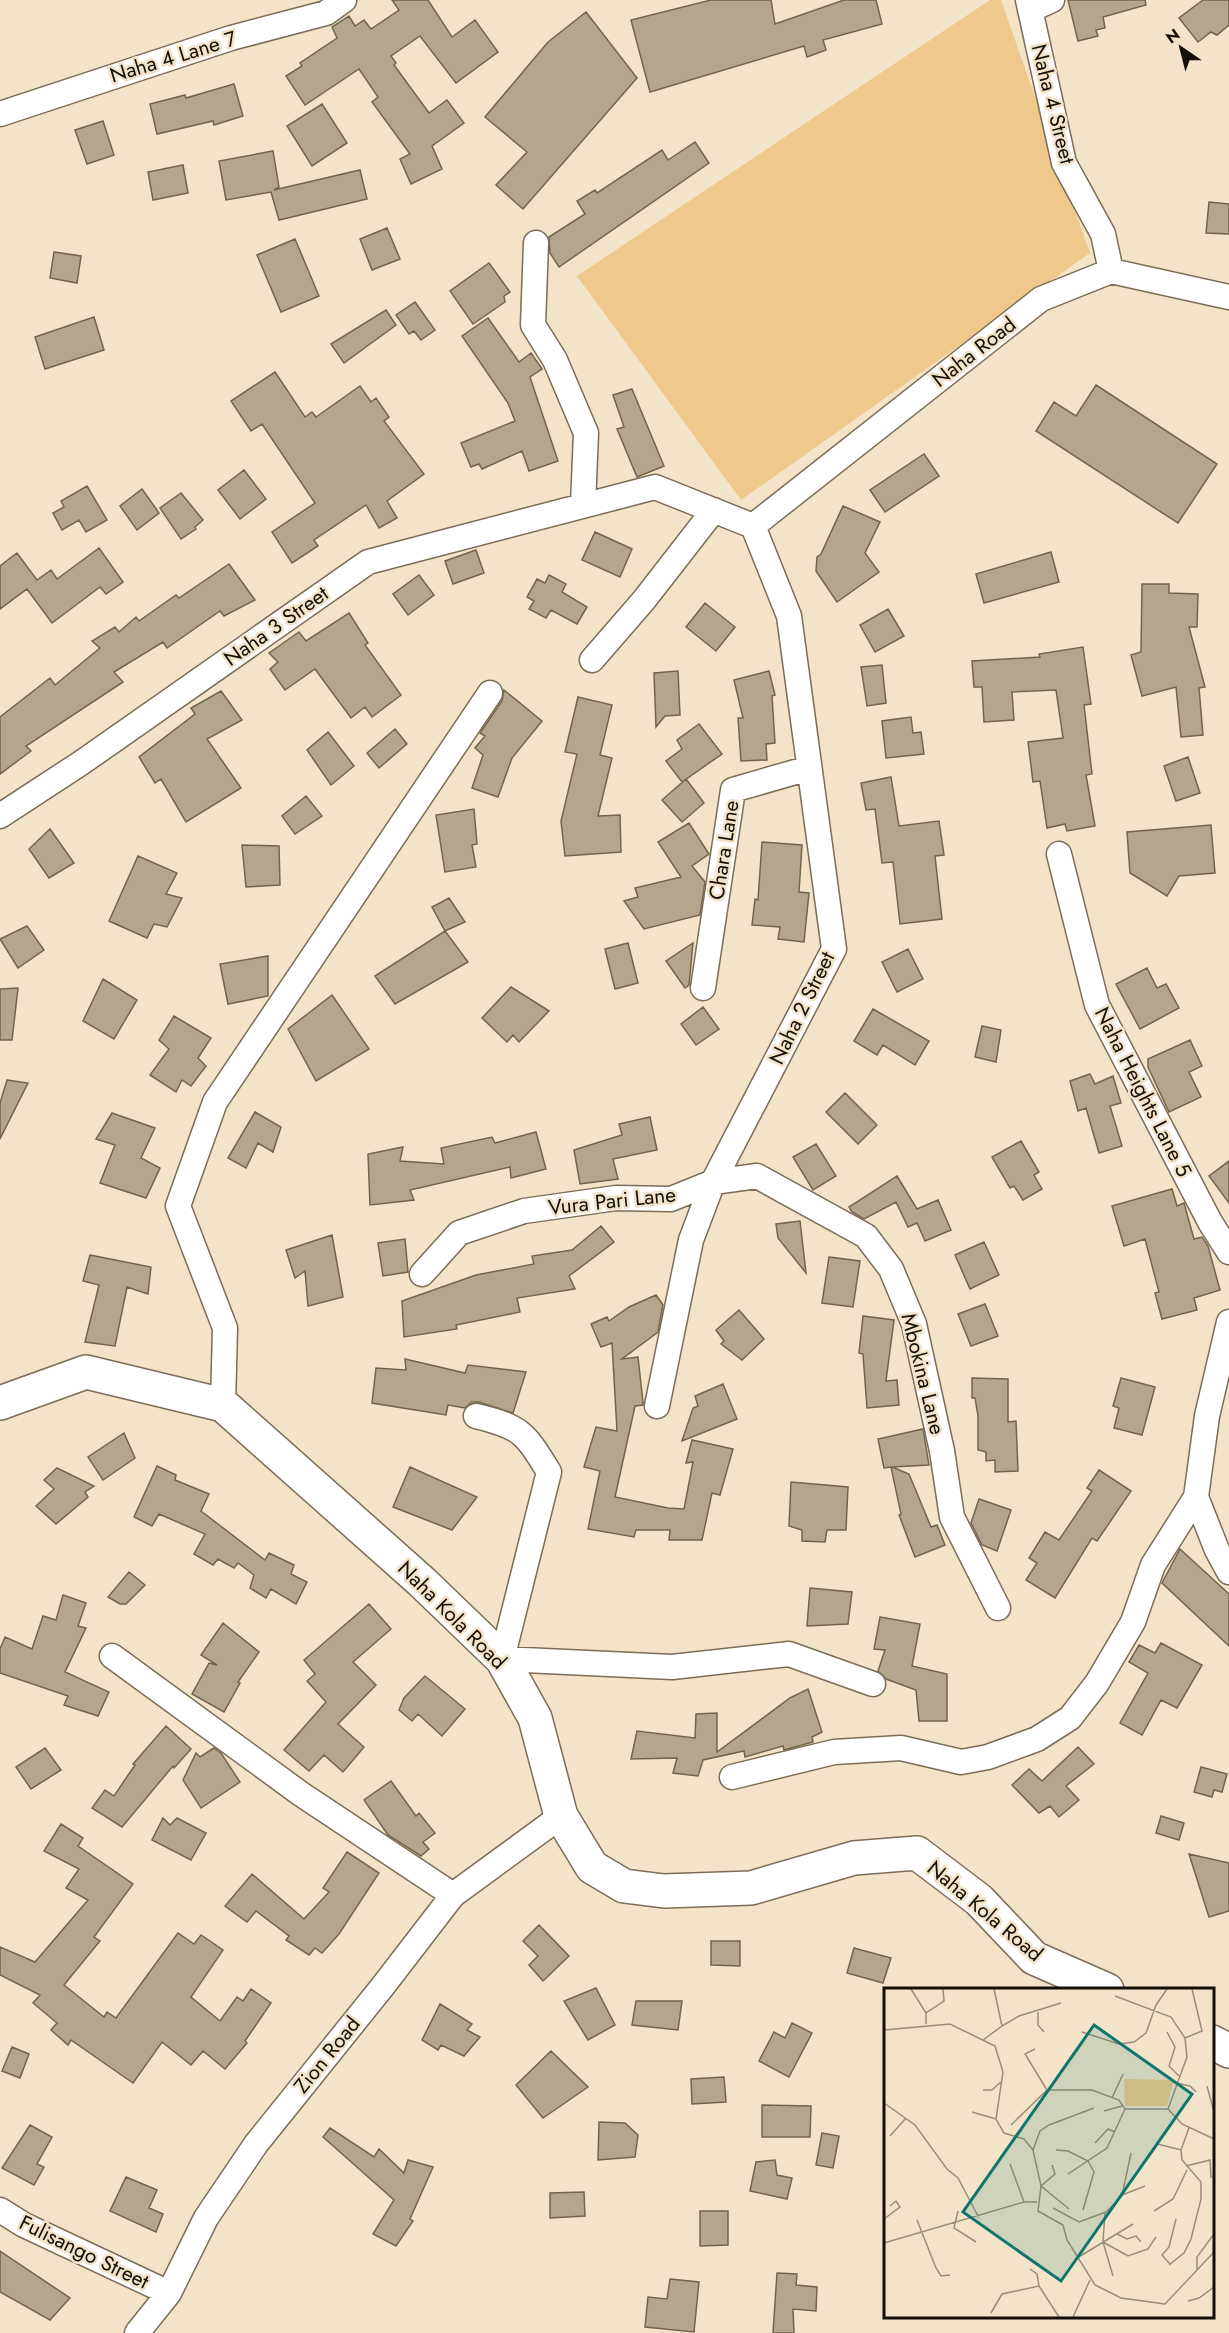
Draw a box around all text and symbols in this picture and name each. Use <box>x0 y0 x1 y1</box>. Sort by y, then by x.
north arrow <box>1151 18 1211 78</box>
street label: Naha 4 Lane 7 <box>106 23 240 91</box>
text: N <box>1161 23 1184 49</box>
street label: Naha 4 Street <box>1024 41 1082 167</box>
street label: Naha Road <box>926 310 1022 394</box>
street label: Naha 3 Street <box>218 579 334 673</box>
street label: Chara Lane <box>701 798 747 902</box>
street label: Naha 2 Street <box>762 947 842 1069</box>
street label: Naha Heights Lane 5 <box>1087 1002 1199 1182</box>
street label: Vura Pari Lane <box>547 1179 678 1223</box>
street label: Mbokina Lane <box>893 1310 953 1438</box>
street label: Naha Kola Road <box>391 1554 513 1676</box>
street label: Naha Kola Road <box>921 1854 1049 1968</box>
inset map <box>884 1988 1214 2318</box>
street label: Zion Road <box>287 2010 367 2100</box>
street label: Fulisango Street <box>14 2208 154 2296</box>

